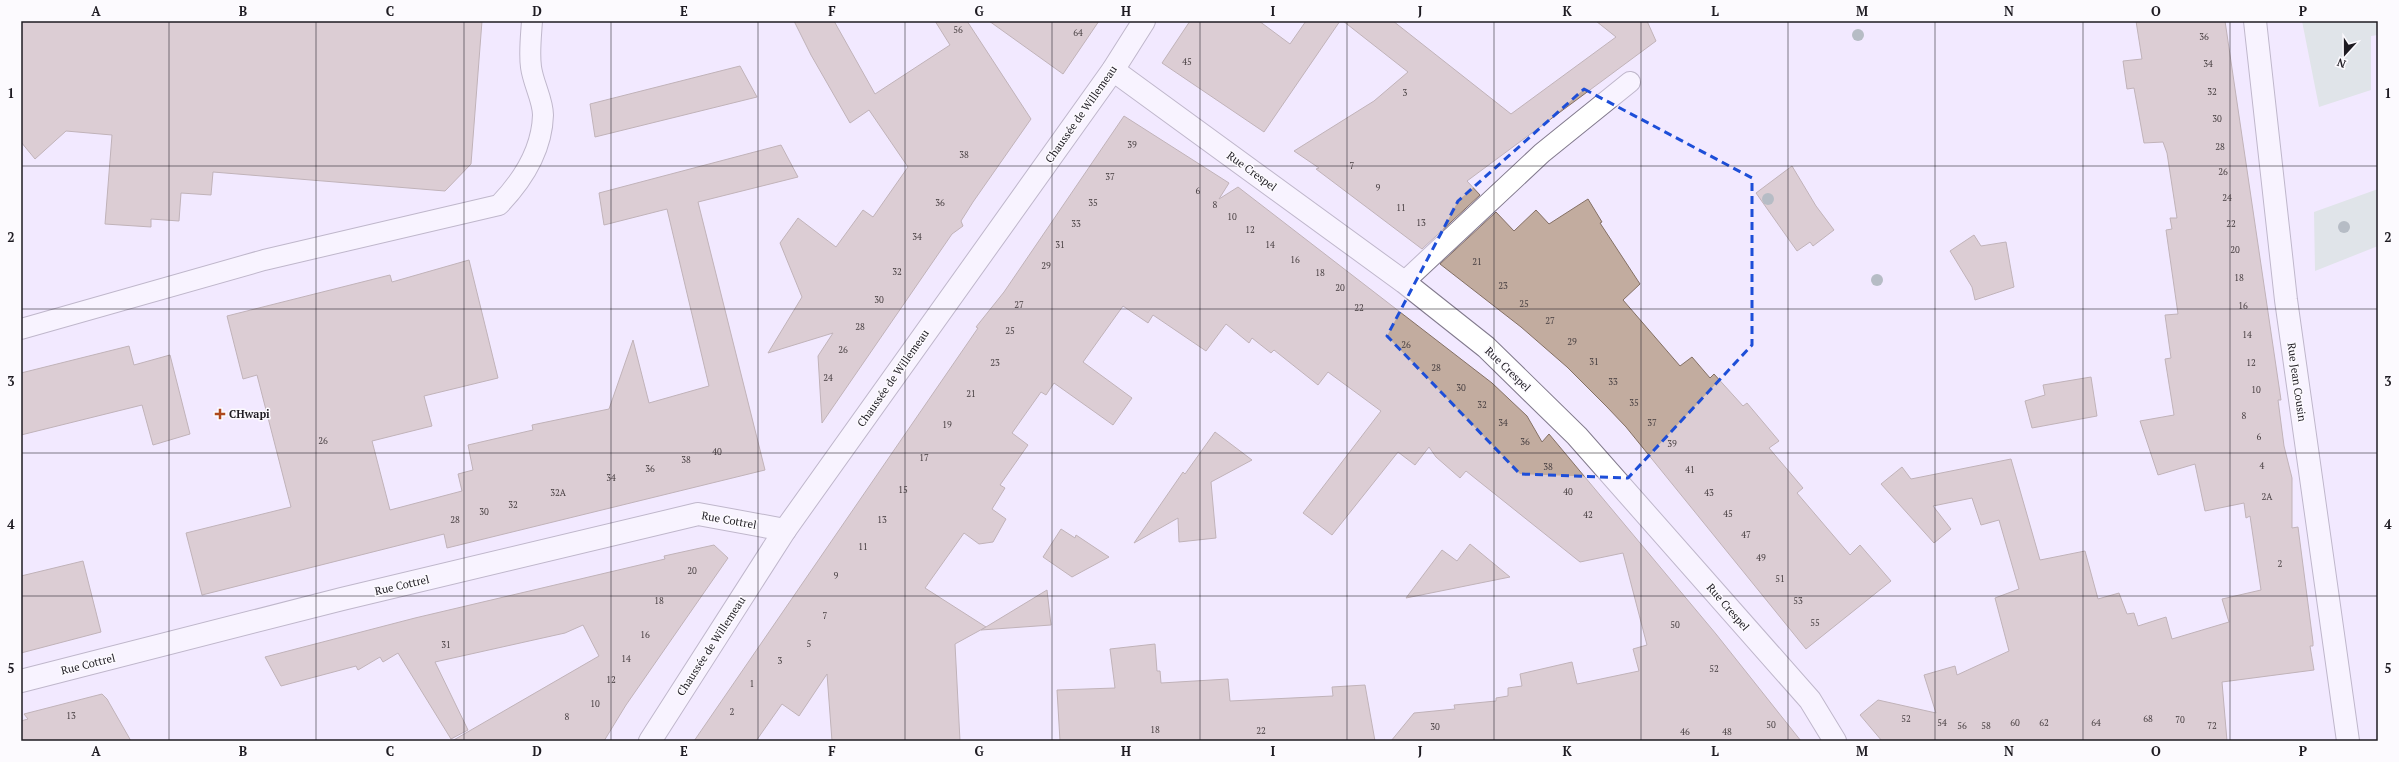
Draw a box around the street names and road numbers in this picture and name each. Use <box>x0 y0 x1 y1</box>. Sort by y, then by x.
street label: Chaussée de Willemeau <box>1042 62 1120 165</box>
street label: Rue Crespel <box>1224 148 1280 194</box>
street label: Chaussée de Willemeau <box>854 326 932 429</box>
street label: Rue Jean Cousin <box>2285 342 2310 423</box>
street label: Rue Crespel <box>1482 344 1534 394</box>
street label: Rue Cottrel <box>700 508 758 532</box>
street label: Rue Cottrel <box>373 572 431 598</box>
street label: Rue Crespel <box>1704 580 1752 634</box>
street label: Chaussée de Willemeau <box>674 593 749 698</box>
street label: Rue Cottrel <box>59 650 117 678</box>

